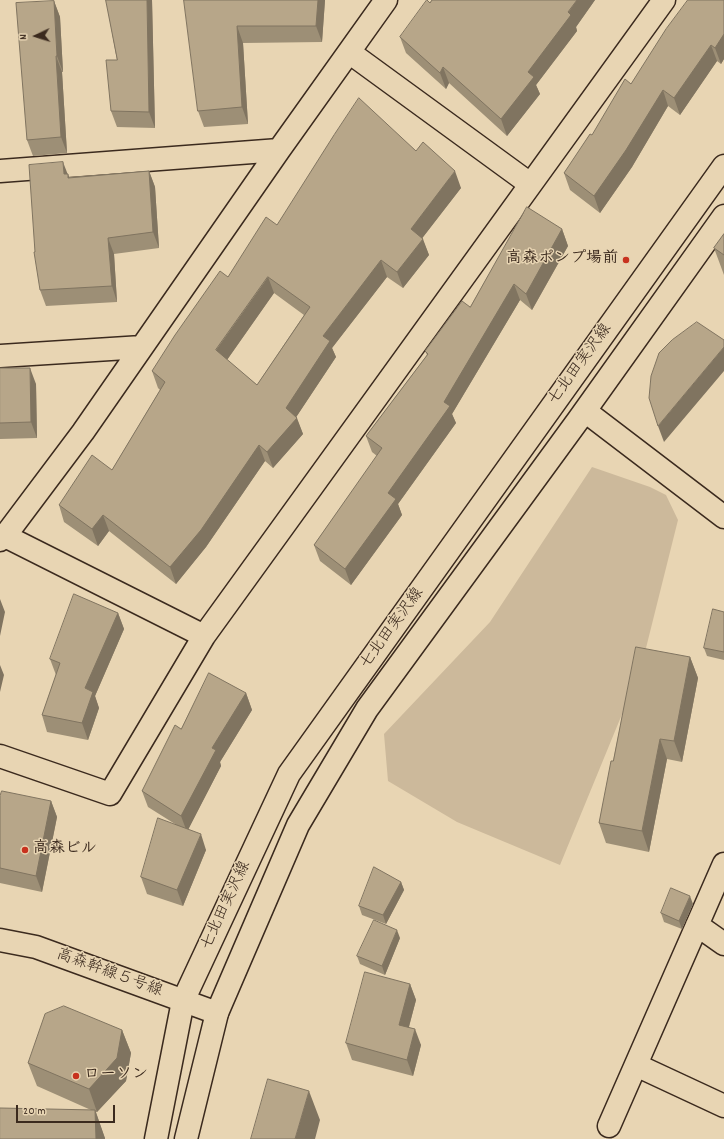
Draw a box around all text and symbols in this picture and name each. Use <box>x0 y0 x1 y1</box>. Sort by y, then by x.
north arrow <box>16 16 56 56</box>
text: N <box>16 34 32 40</box>
place label: 高森ポンプ場前 <box>506 250 618 270</box>
marker: 高森ポンプ場前 <box>621 255 631 265</box>
street label: 七北田実沢線 <box>545 321 617 409</box>
street label: 七北田実沢線 <box>357 585 429 673</box>
place label: 高森ビル <box>33 840 97 860</box>
marker: 高森ビル <box>20 845 30 855</box>
street label: 七北田実沢線 <box>198 858 256 954</box>
street label: 高森幹線５号線 <box>53 946 165 1002</box>
place label: ローソン <box>84 1066 148 1086</box>
marker: ローソン <box>71 1071 81 1081</box>
scale bar <box>18 1097 117 1123</box>
text: 20 m <box>23 1103 46 1120</box>

